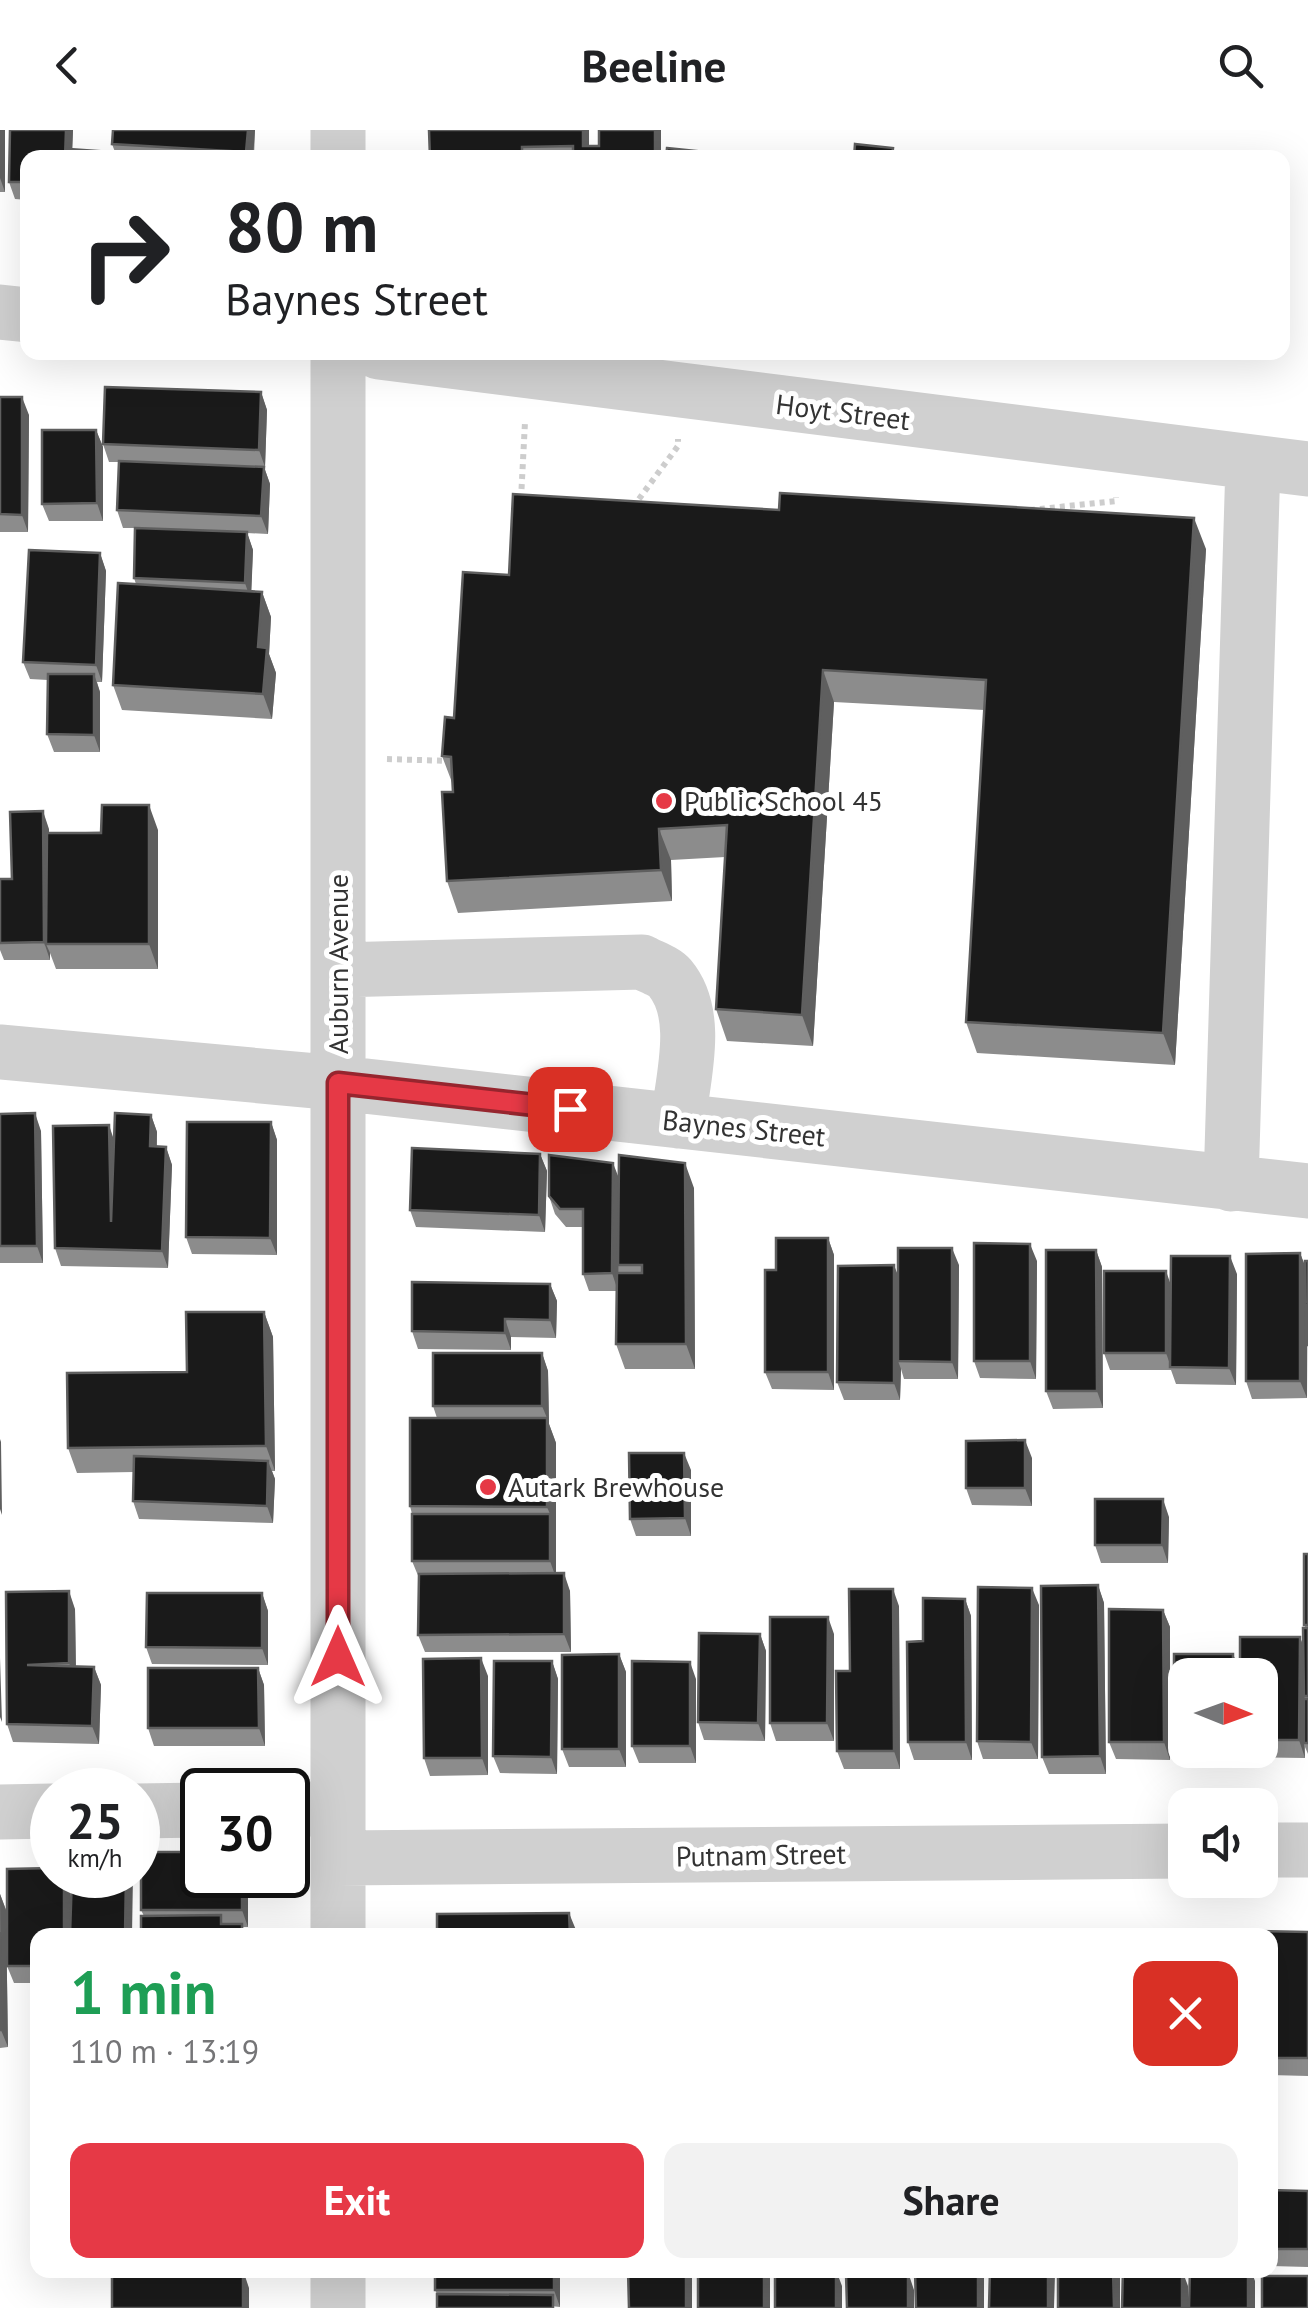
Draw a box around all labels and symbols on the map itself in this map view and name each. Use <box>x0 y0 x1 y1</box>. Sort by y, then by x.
street label: Hoyt Street <box>774 385 913 438</box>
place label: Public School 45 <box>684 782 883 819</box>
marker: Public School 45 <box>653 790 675 812</box>
street label: Auburn Avenue <box>319 874 356 1054</box>
pin <box>528 1067 613 1152</box>
street label: Baynes Street <box>661 1101 828 1155</box>
place label: Autark Brewhouse <box>508 1468 724 1505</box>
marker: Autark Brewhouse <box>477 1476 499 1498</box>
position arrow <box>286 1605 390 1709</box>
north arrow <box>1168 1658 1278 1768</box>
speed limit sign: 30 <box>180 1768 310 1898</box>
street label: Putnam Street <box>676 1835 847 1874</box>

